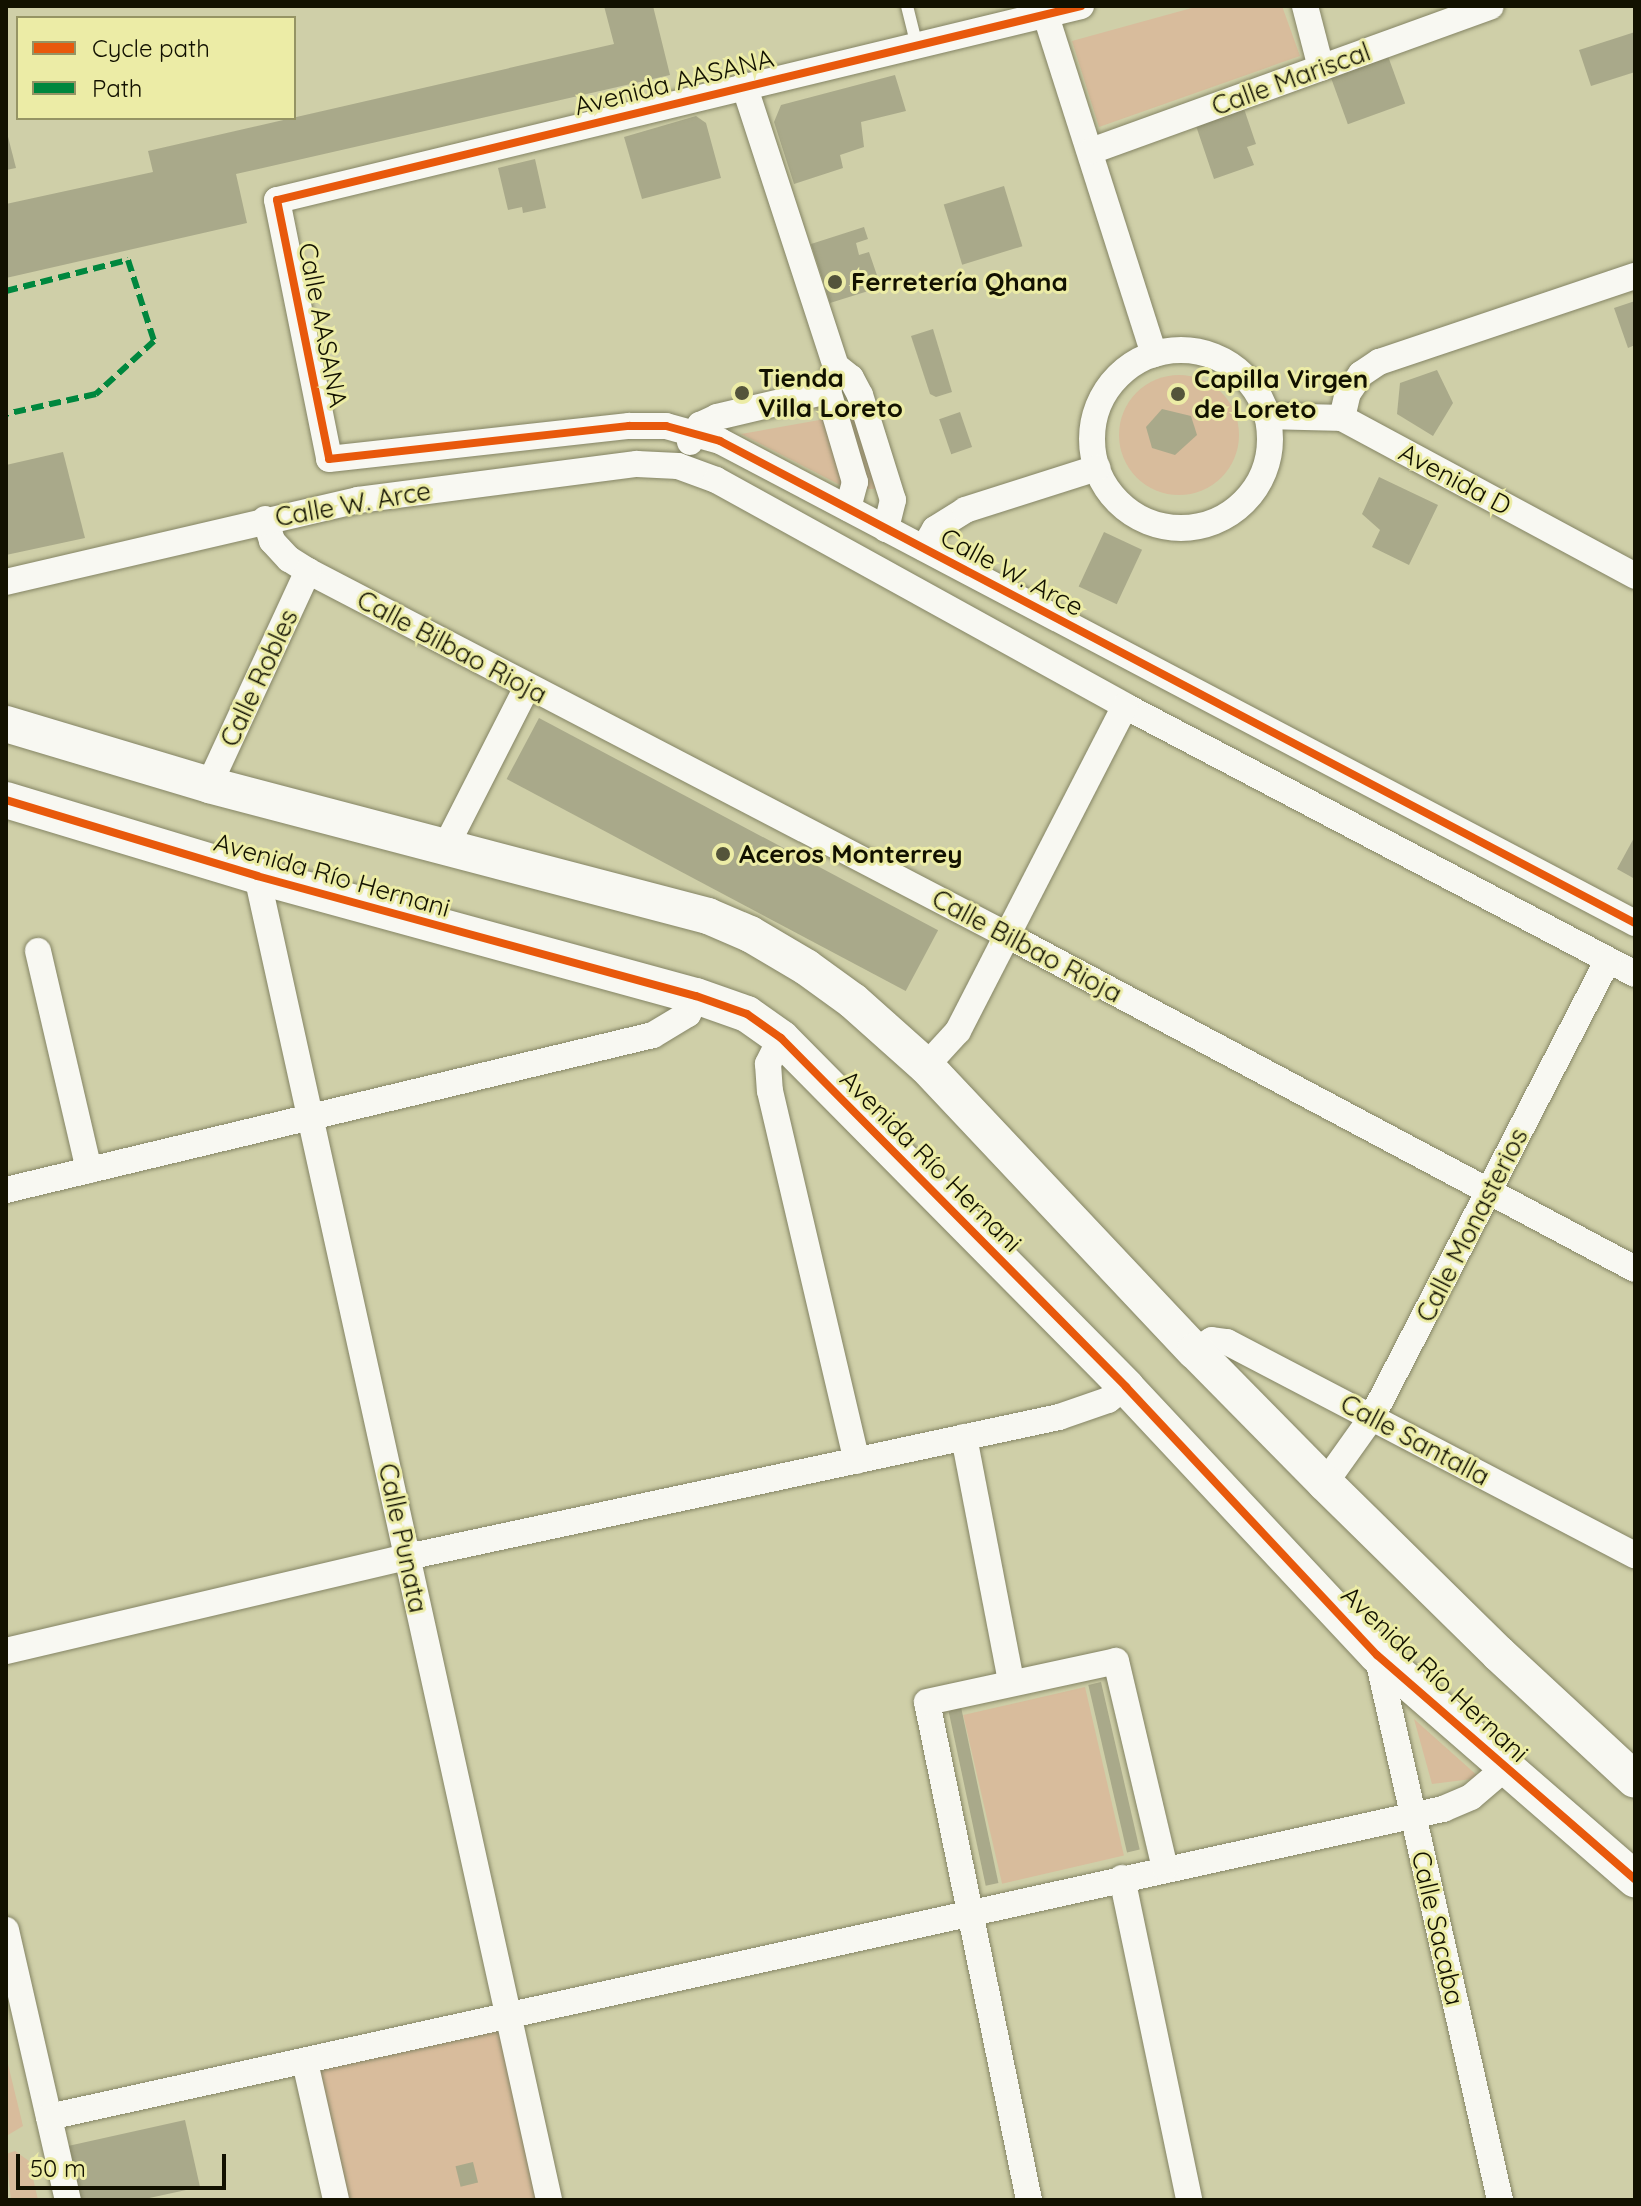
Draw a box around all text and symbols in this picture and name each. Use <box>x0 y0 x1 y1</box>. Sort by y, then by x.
legend <box>16 16 296 120</box>
text: Cycle path <box>92 33 210 63</box>
street label: Calle Mariscal <box>1207 36 1375 122</box>
street label: Avenida AASANA <box>571 42 777 122</box>
text: Path <box>92 73 143 103</box>
street label: Calle AASANA <box>292 240 354 410</box>
place label: Ferretería Qhana <box>851 266 1068 298</box>
marker: Ferretería Qhana <box>826 273 844 291</box>
place label: Tienda Villa Loreto <box>758 362 903 424</box>
place label: Capilla Virgen de Loreto <box>1194 363 1368 424</box>
marker: Tienda Villa Loreto <box>733 384 751 402</box>
marker: Capilla Virgen de Loreto <box>1169 385 1187 403</box>
street label: Avenida D <box>1394 437 1516 521</box>
street label: Calle W. Arce <box>273 475 433 533</box>
street label: Calle W. Arce <box>935 521 1089 623</box>
street label: Calle Bilbao Rioja <box>352 584 552 710</box>
street label: Calle Robles <box>214 605 304 751</box>
street label: Avenida Río Hernani <box>210 826 454 924</box>
place label: Aceros Monterrey <box>739 838 963 870</box>
marker: Aceros Monterrey <box>714 845 732 863</box>
street label: Calle Bilbao Rioja <box>927 883 1127 1009</box>
street label: Avenida Río Hernani <box>834 1064 1028 1258</box>
street label: Calle Monasterios <box>1410 1123 1534 1327</box>
street label: Calle Santalla <box>1335 1388 1495 1492</box>
street label: Calle Punata <box>372 1461 434 1615</box>
street label: Avenida Río Hernani <box>1335 1579 1535 1769</box>
street label: Calle Sacaba <box>1405 1848 1471 2008</box>
scale bar <box>20 2138 230 2188</box>
text: 50 m <box>30 2153 86 2183</box>

